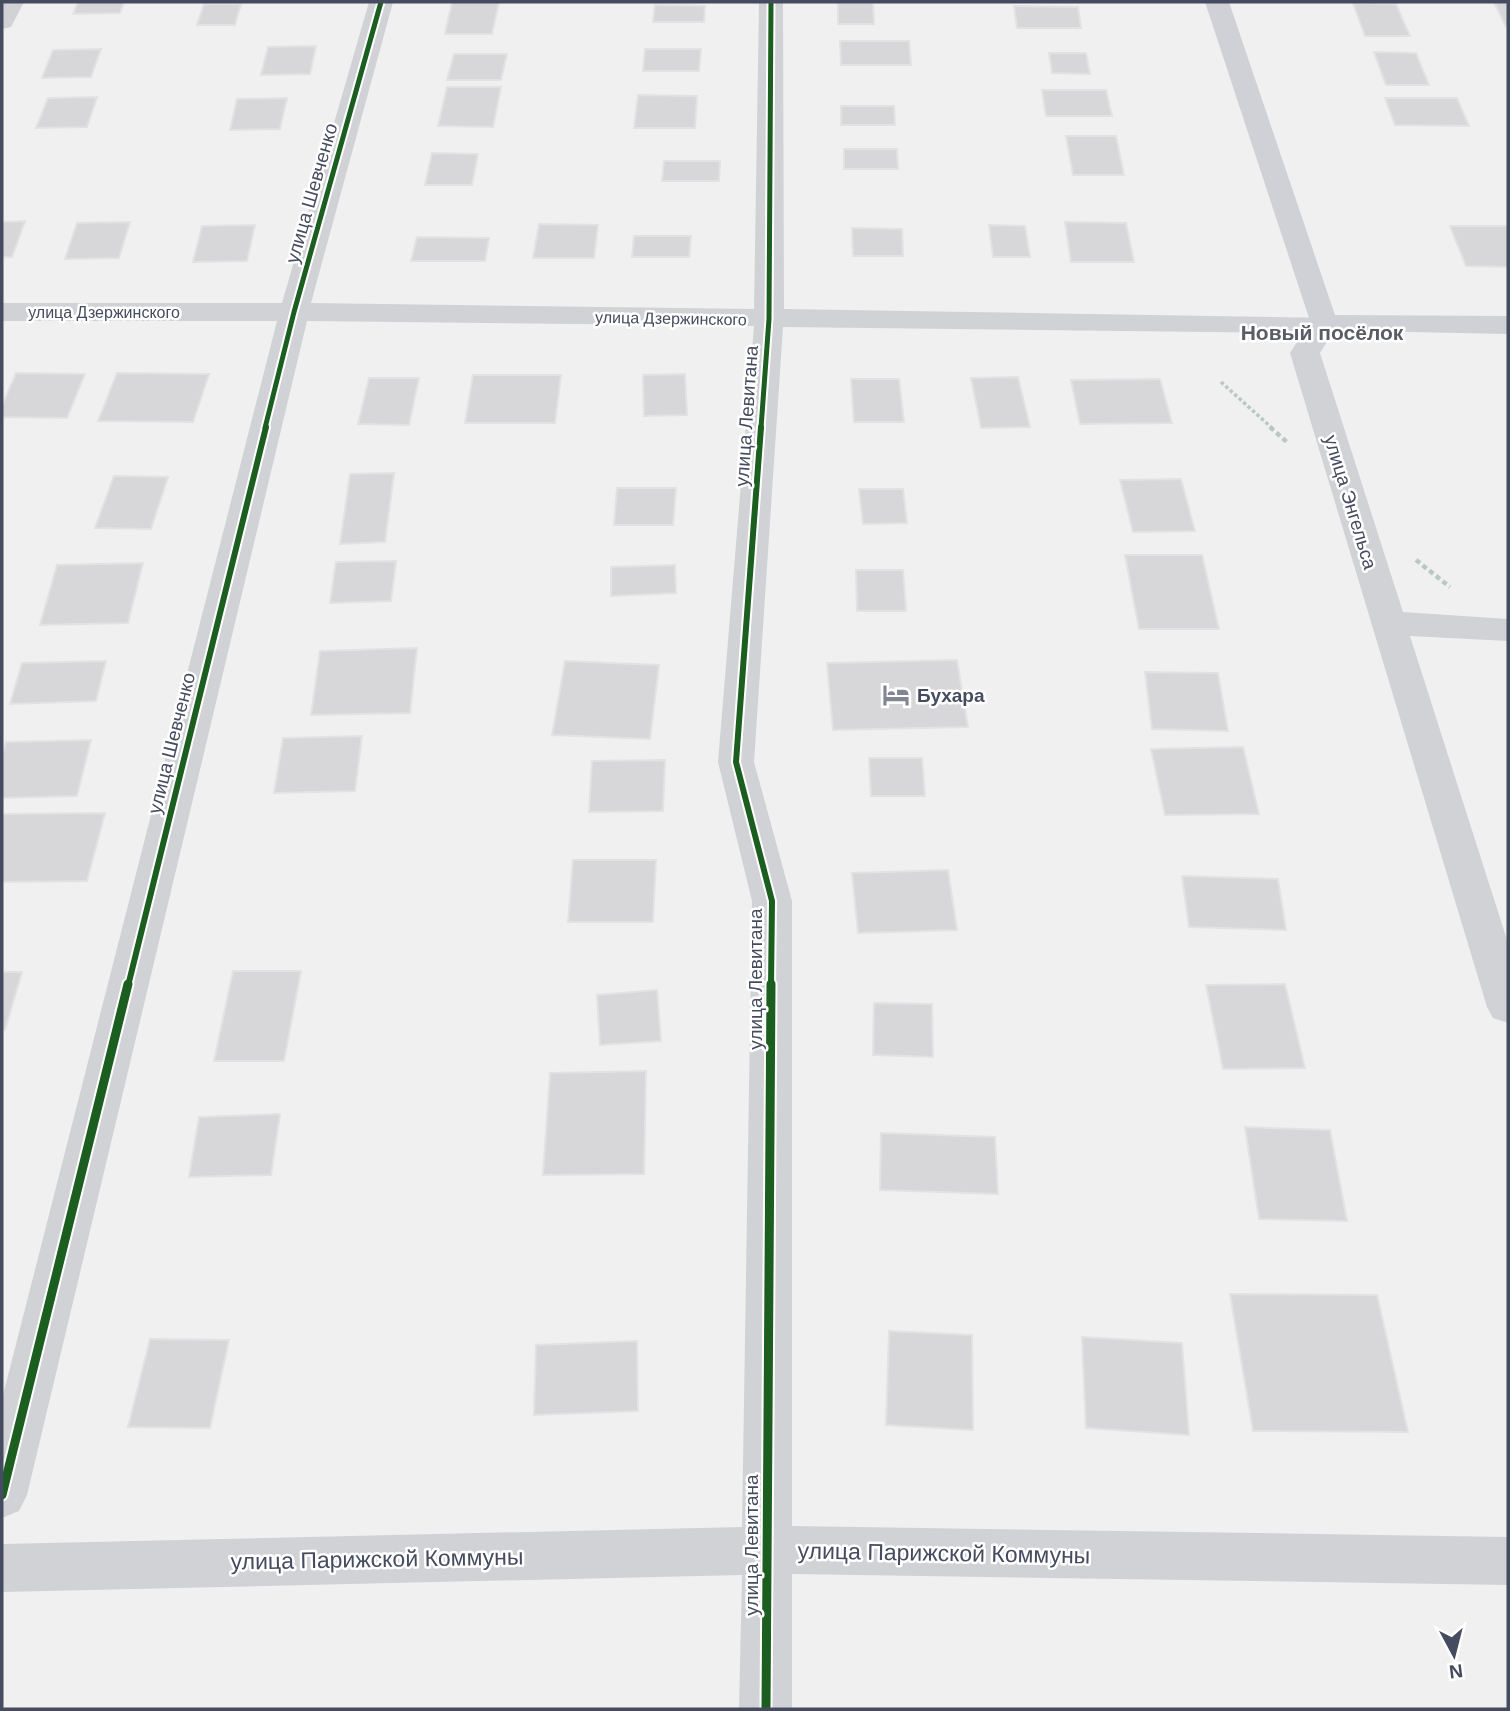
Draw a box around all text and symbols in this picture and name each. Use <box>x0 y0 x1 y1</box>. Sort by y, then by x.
street label: улица Шевченко <box>281 121 342 266</box>
street label: улица Дзержинского <box>28 304 180 321</box>
street label: улица Дзержинского <box>595 309 747 328</box>
district label: Новый посёлок <box>1241 321 1404 344</box>
street label: улица Левитана <box>731 344 762 487</box>
street label: улица Энгельса <box>1320 433 1381 572</box>
street label: улица Шевченко <box>144 670 199 816</box>
hotel icon: Бухара <box>881 680 911 710</box>
place label: Бухара <box>917 685 985 706</box>
street label: улица Левитана <box>745 908 766 1050</box>
street label: улица Левитана <box>741 1474 762 1616</box>
street label: улица Парижской Коммуны <box>797 1537 1091 1569</box>
street label: улица Парижской Коммуны <box>230 1543 524 1575</box>
north arrow <box>1419 1620 1489 1690</box>
text: N <box>1448 1660 1464 1683</box>

